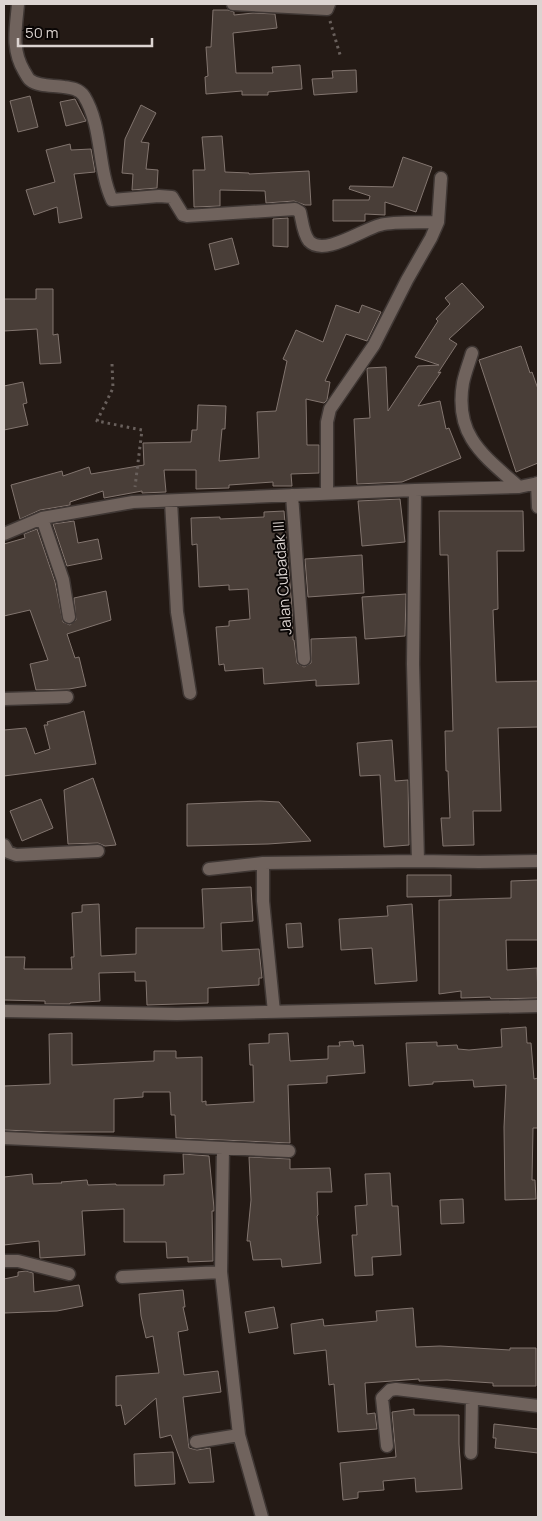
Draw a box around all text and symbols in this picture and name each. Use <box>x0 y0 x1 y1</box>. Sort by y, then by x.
scale bar <box>18 15 151 47</box>
text: 50 m <box>25 22 59 43</box>
street label: Jalan Cubadak III <box>268 520 296 636</box>

